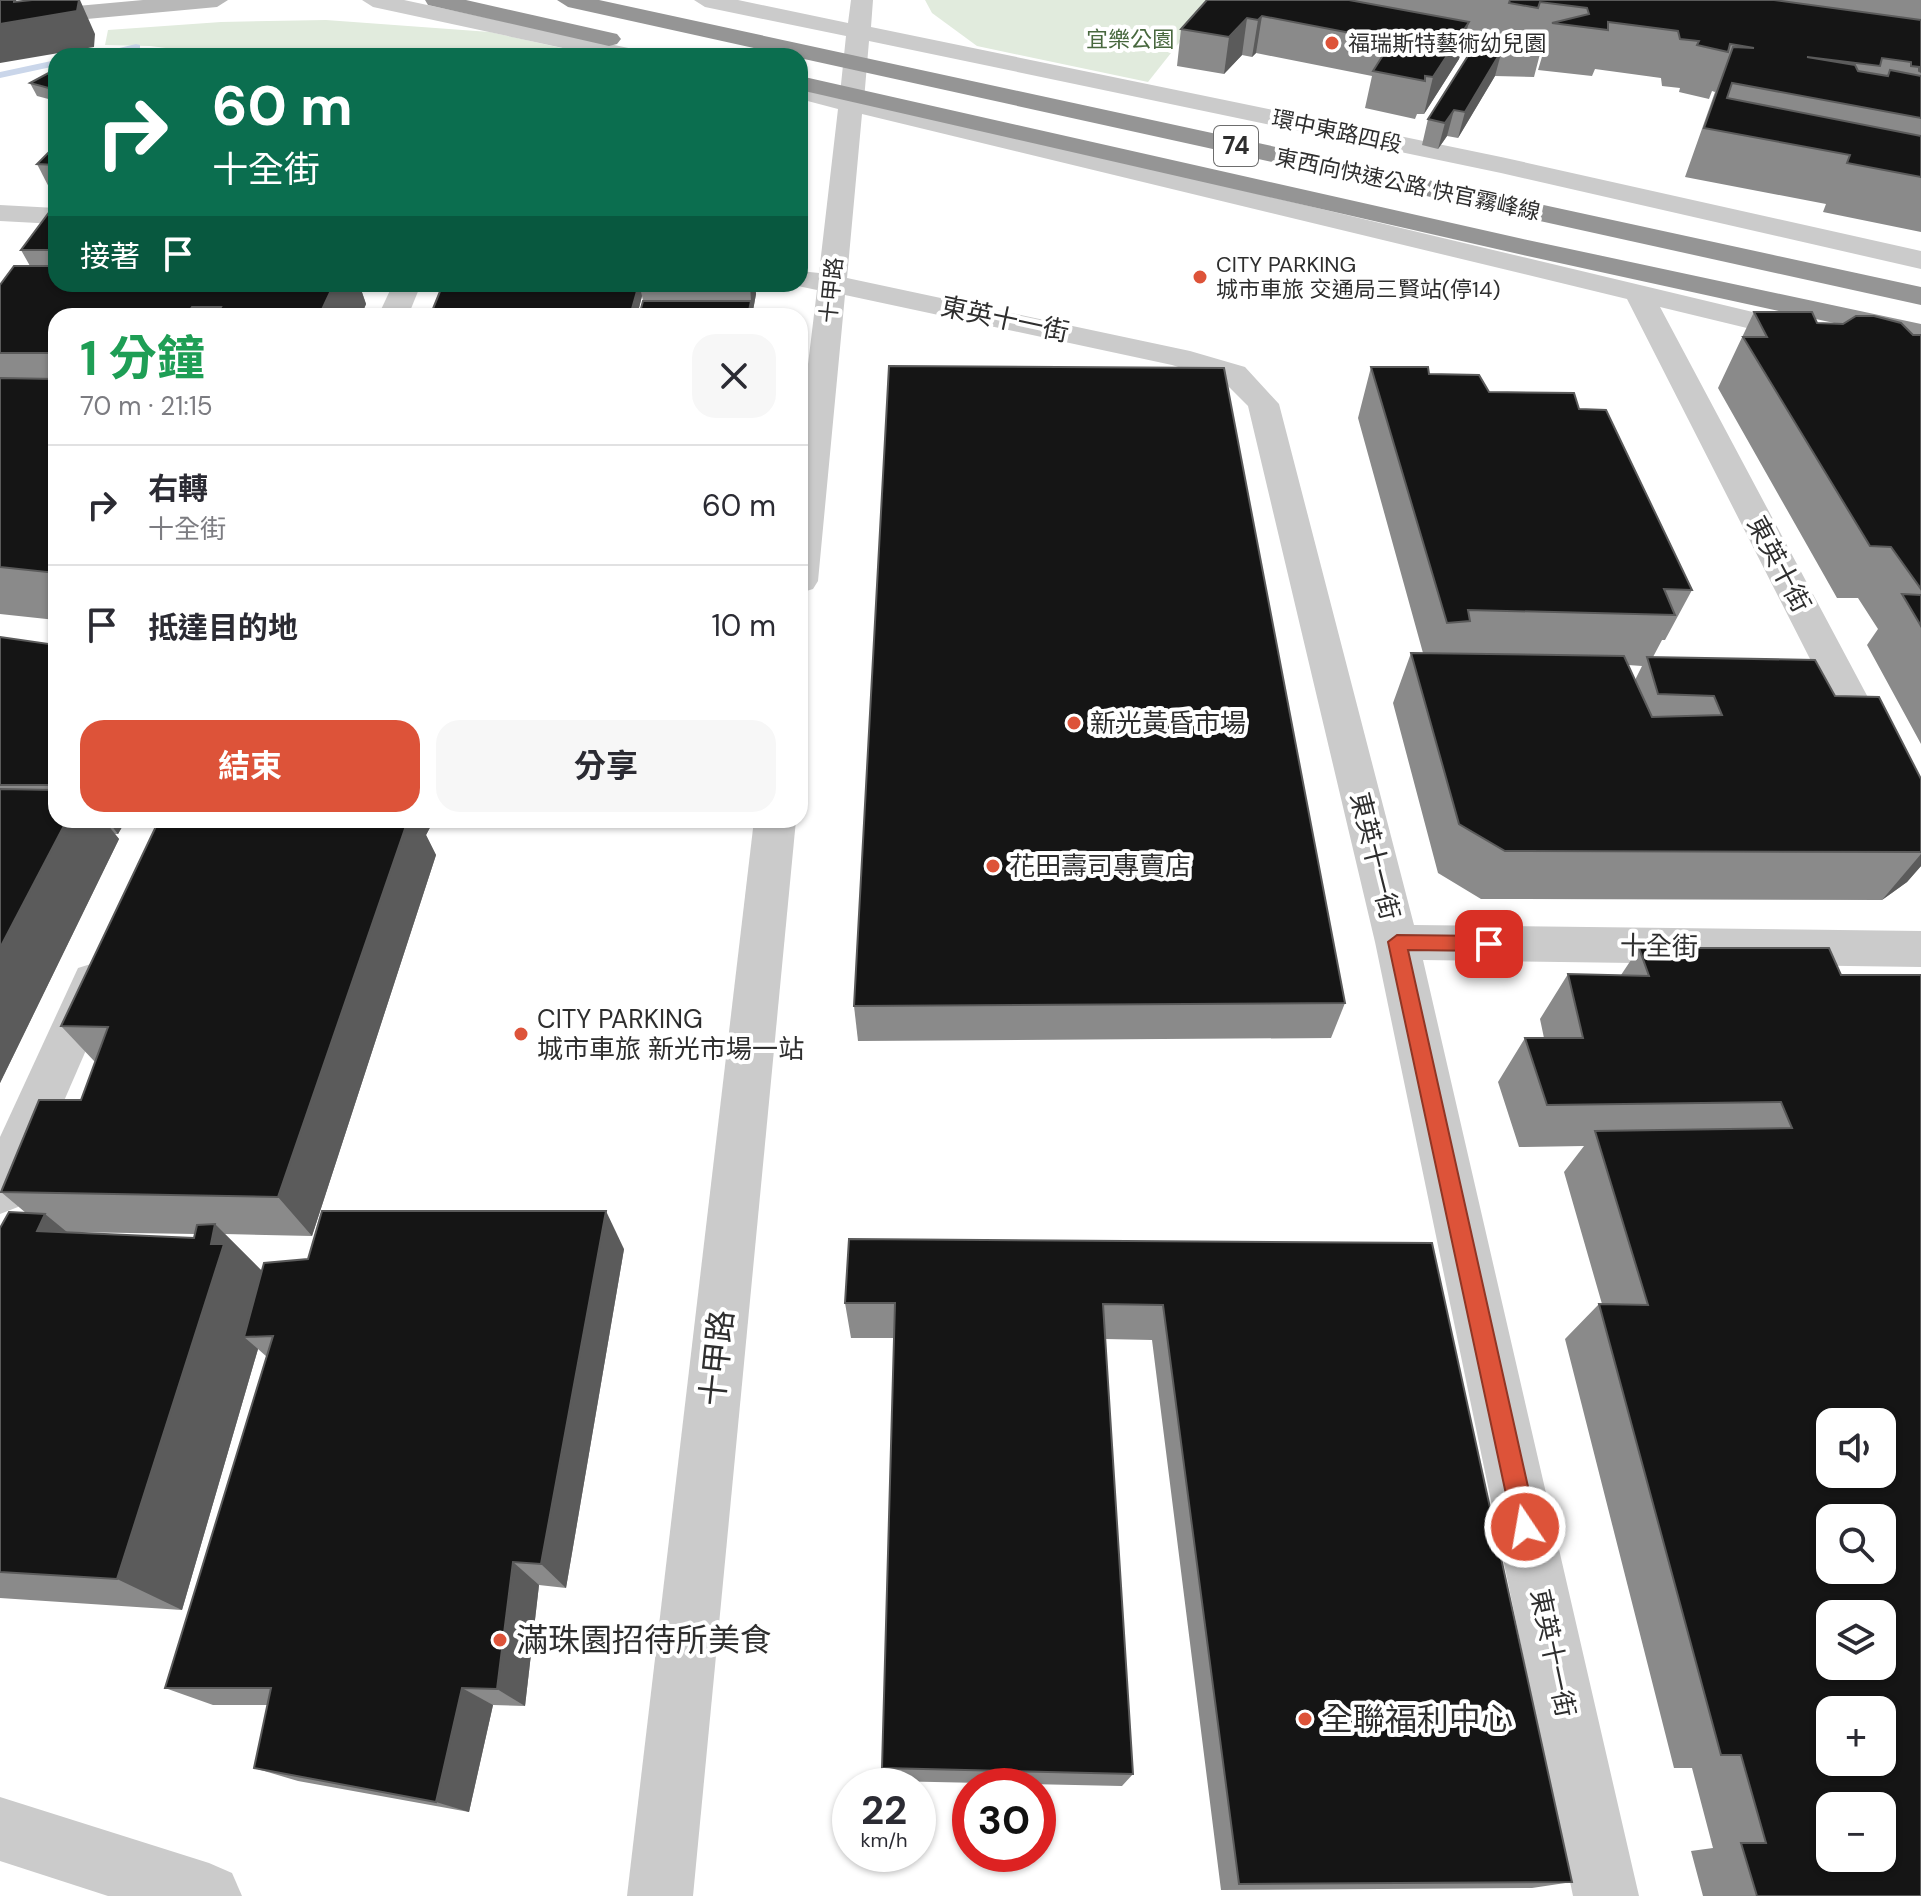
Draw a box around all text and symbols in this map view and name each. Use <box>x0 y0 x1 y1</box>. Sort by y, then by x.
park label: 宜樂公園 <box>1086 25 1174 54</box>
place label: 福瑞斯特藝術幼兒園 <box>1348 29 1546 58</box>
marker: 福瑞斯特藝術幼兒園 <box>1323 34 1341 52</box>
text: 60 m <box>212 69 353 142</box>
icon: right <box>80 80 184 184</box>
street label: 環中東路四段 <box>1269 104 1404 159</box>
road number: 74 <box>1214 126 1258 166</box>
street label: 東西向快速公路 快官霧峰線 <box>1273 142 1543 227</box>
text: 十全街 <box>212 146 320 193</box>
icon: arrive <box>156 232 200 276</box>
text: 接著 <box>80 237 140 276</box>
place label: CITY PARKING 城市車旅 交通局三賢站(停14) <box>1216 250 1500 304</box>
street label: 十甲路 <box>814 256 849 324</box>
marker: CITY PARKING 城市車旅 交通局三賢站(停14) <box>1191 268 1209 286</box>
street label: 東英十一街 <box>938 289 1072 349</box>
text: 1 分鐘 <box>80 327 205 390</box>
button: close <box>692 334 776 418</box>
text: 70 m · 21:15 <box>80 389 213 423</box>
text: 右轉 <box>148 469 208 508</box>
icon: right <box>80 483 124 527</box>
text: 60 m <box>702 486 776 525</box>
street label: 東英十街 <box>1740 510 1818 618</box>
text: 十全街 <box>148 512 226 546</box>
icon: arrive <box>80 603 124 647</box>
text: 10 m <box>711 606 776 645</box>
text: 抵達目的地 <box>148 608 298 647</box>
place label: 新光黃昏市場 <box>1090 706 1246 740</box>
marker: 新光黃昏市場 <box>1065 714 1083 732</box>
button: 結束 <box>80 720 420 812</box>
button: 分享 <box>436 720 776 812</box>
street label: 東英十一街 <box>1343 789 1407 923</box>
place label: 花田壽司專賣店 <box>1009 849 1191 883</box>
marker: 花田壽司專賣店 <box>984 857 1002 875</box>
pin <box>1455 910 1523 978</box>
icon: arrive <box>1467 922 1511 966</box>
street label: 十全街 <box>1620 928 1698 964</box>
place label: CITY PARKING 城市車旅 新光市場一站 <box>537 1002 804 1066</box>
marker: CITY PARKING 城市車旅 新光市場一站 <box>512 1025 530 1043</box>
street label: 十甲路 <box>691 1308 743 1408</box>
map controls <box>1816 1408 1896 1872</box>
button: sound <box>1816 1408 1896 1488</box>
position arrow <box>1483 1485 1567 1569</box>
button: search <box>1816 1504 1896 1584</box>
street label: 東英十一街 <box>1523 1586 1583 1720</box>
button: layers <box>1816 1600 1896 1680</box>
place label: 滿珠園招待所美食 <box>516 1619 772 1661</box>
marker: 滿珠園招待所美食 <box>491 1631 509 1649</box>
button: + <box>1816 1696 1896 1776</box>
place label: 全聯福利中心 <box>1321 1698 1513 1740</box>
marker: 全聯福利中心 <box>1296 1710 1314 1728</box>
speed limit sign: 30 <box>952 1768 1056 1872</box>
text: 22 <box>861 1784 907 1836</box>
button: − <box>1816 1792 1896 1872</box>
text: km/h <box>860 1827 908 1853</box>

